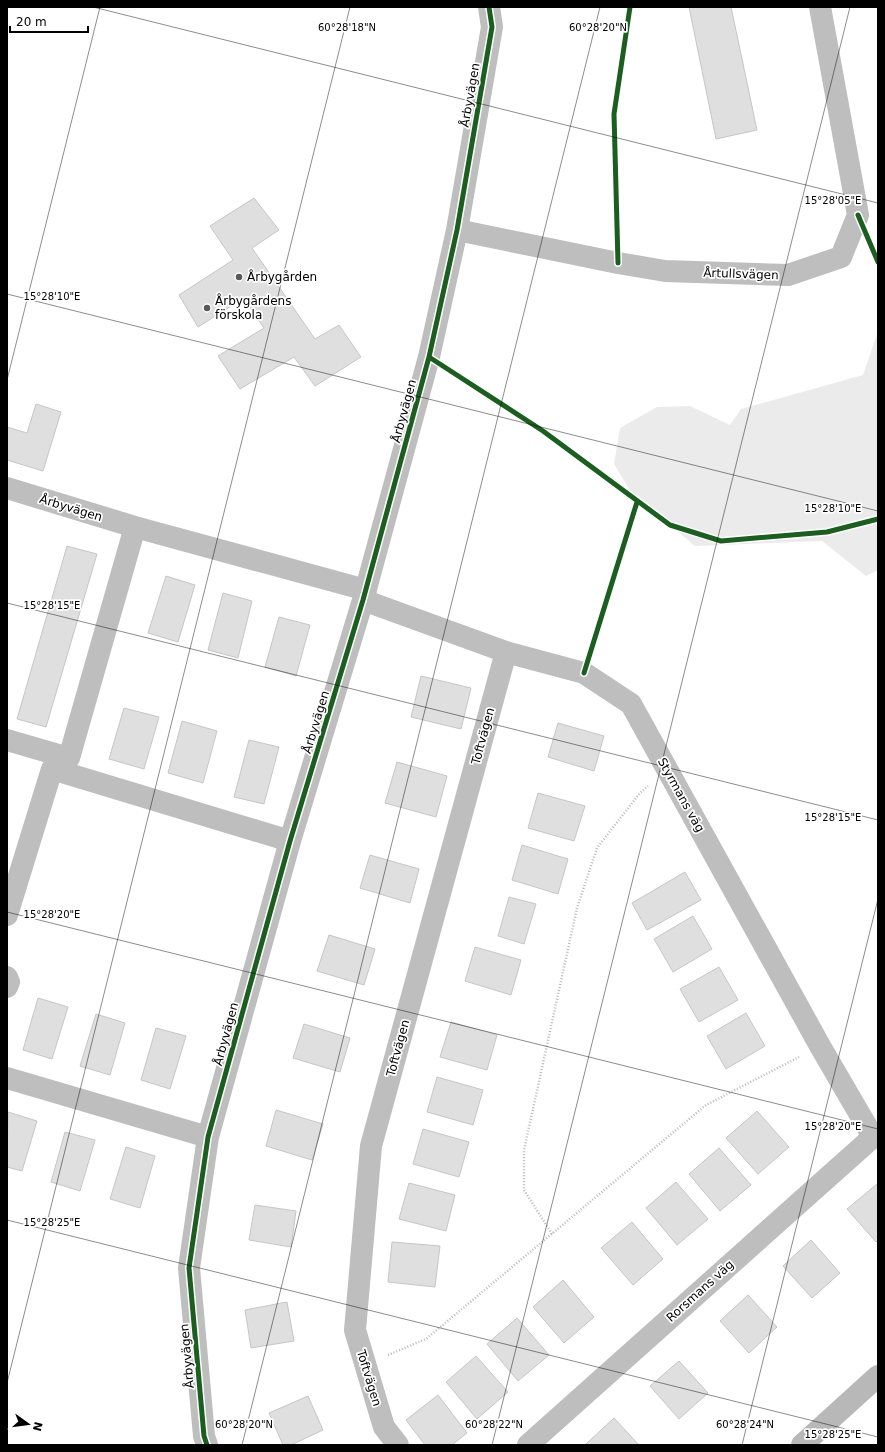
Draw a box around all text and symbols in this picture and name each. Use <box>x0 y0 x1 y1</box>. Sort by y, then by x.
scale bar <box>10 8 88 34</box>
text: 20 m <box>16 15 47 29</box>
text: 60°28'18"N <box>318 22 376 33</box>
text: 60°28'20"N <box>569 22 627 33</box>
street label: Årbyvägen <box>456 62 483 128</box>
text: 15°28'05"E <box>805 195 861 206</box>
street label: Årtullsvägen <box>703 265 779 282</box>
place label: Årbygården <box>247 269 317 284</box>
marker: Årbygården <box>234 272 244 282</box>
text: 15°28'10"E <box>24 291 80 302</box>
place label: Årbygårdens förskola <box>215 293 291 322</box>
marker: Årbygårdens förskola <box>202 303 212 313</box>
street label: Årbyvägen <box>388 378 419 444</box>
street label: Årbyvägen <box>38 491 104 524</box>
text: 15°28'10"E <box>805 503 861 514</box>
text: 15°28'15"E <box>24 600 80 611</box>
street label: Årbyvägen <box>299 689 332 755</box>
street label: Toftvägen <box>468 706 497 767</box>
street label: Styrmans väg <box>655 755 707 835</box>
text: 15°28'15"E <box>805 812 861 823</box>
text: 15°28'20"E <box>24 909 80 920</box>
street label: Årbyvägen <box>210 1001 241 1067</box>
street label: Toftvägen <box>383 1018 412 1079</box>
text: 15°28'20"E <box>805 1121 861 1132</box>
text: 15°28'25"E <box>24 1217 80 1228</box>
street label: Rorsmans väg <box>664 1257 736 1325</box>
street label: Årbyvägen <box>176 1323 197 1389</box>
street label: Toftvägen <box>353 1347 384 1408</box>
north arrow <box>8 1404 48 1444</box>
text: 60°28'20"N <box>215 1419 273 1430</box>
text: 60°28'22"N <box>465 1419 523 1430</box>
text: 60°28'24"N <box>716 1419 774 1430</box>
text: N <box>30 1420 45 1432</box>
text: 15°28'25"E <box>805 1429 861 1440</box>

